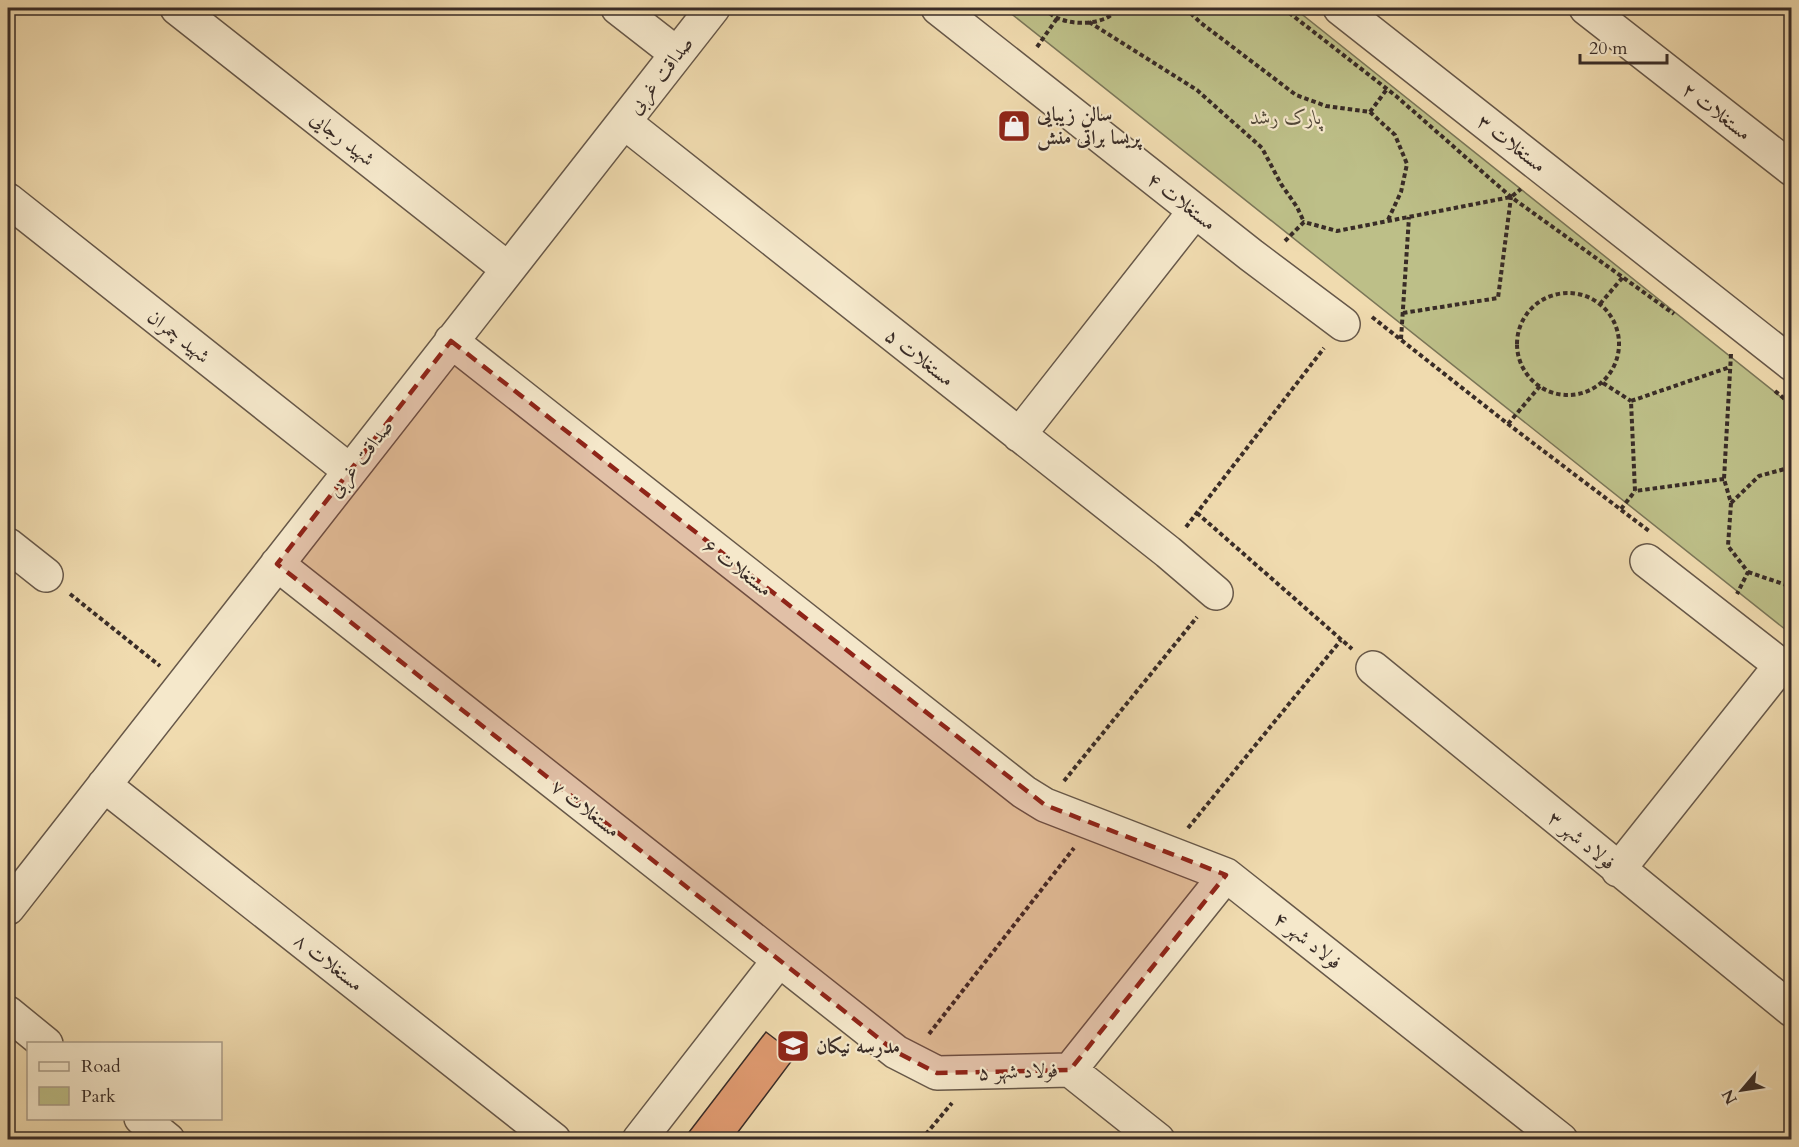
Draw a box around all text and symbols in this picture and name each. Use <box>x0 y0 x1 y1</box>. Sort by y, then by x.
scale bar <box>1580 27 1667 65</box>
street label: صداقت غربی <box>621 31 700 121</box>
text: 20 m <box>1589 36 1628 61</box>
street label: مستغلات ۲ <box>1677 76 1757 147</box>
place label: سالن زیبایی پریسا براتی منش <box>1036 101 1143 151</box>
park label: پارک رشد <box>1250 104 1324 132</box>
street label: شهید رجایی <box>305 105 381 172</box>
shop icon: سالن زیبایی پریسا براتی منش <box>996 108 1032 144</box>
street label: مستغلات ۳ <box>1472 108 1552 179</box>
street label: مستغلات ۴ <box>1142 166 1222 237</box>
street label: شهید چمران <box>142 303 216 370</box>
street label: مستغلات ۵ <box>880 322 960 393</box>
street label: صداقت غربی <box>321 414 400 504</box>
street label: مستغلات ۶ <box>698 532 778 603</box>
street label: مستغلات ۷ <box>546 773 626 844</box>
street label: فولاد شهر ۳ <box>1542 805 1621 876</box>
street label: فولاد شهر ۴ <box>1268 905 1348 976</box>
street label: مستغلات ۸ <box>289 927 369 998</box>
school or university icon: مدرسه نیکان <box>775 1028 811 1064</box>
place label: مدرسه نیکان <box>816 1033 900 1060</box>
legend <box>27 1042 222 1120</box>
text: Road <box>81 1054 121 1079</box>
street label: فولاد شهر ۵ <box>978 1057 1058 1086</box>
north arrow <box>1712 1060 1772 1120</box>
text: Park <box>81 1084 116 1109</box>
text: N <box>1717 1085 1743 1108</box>

